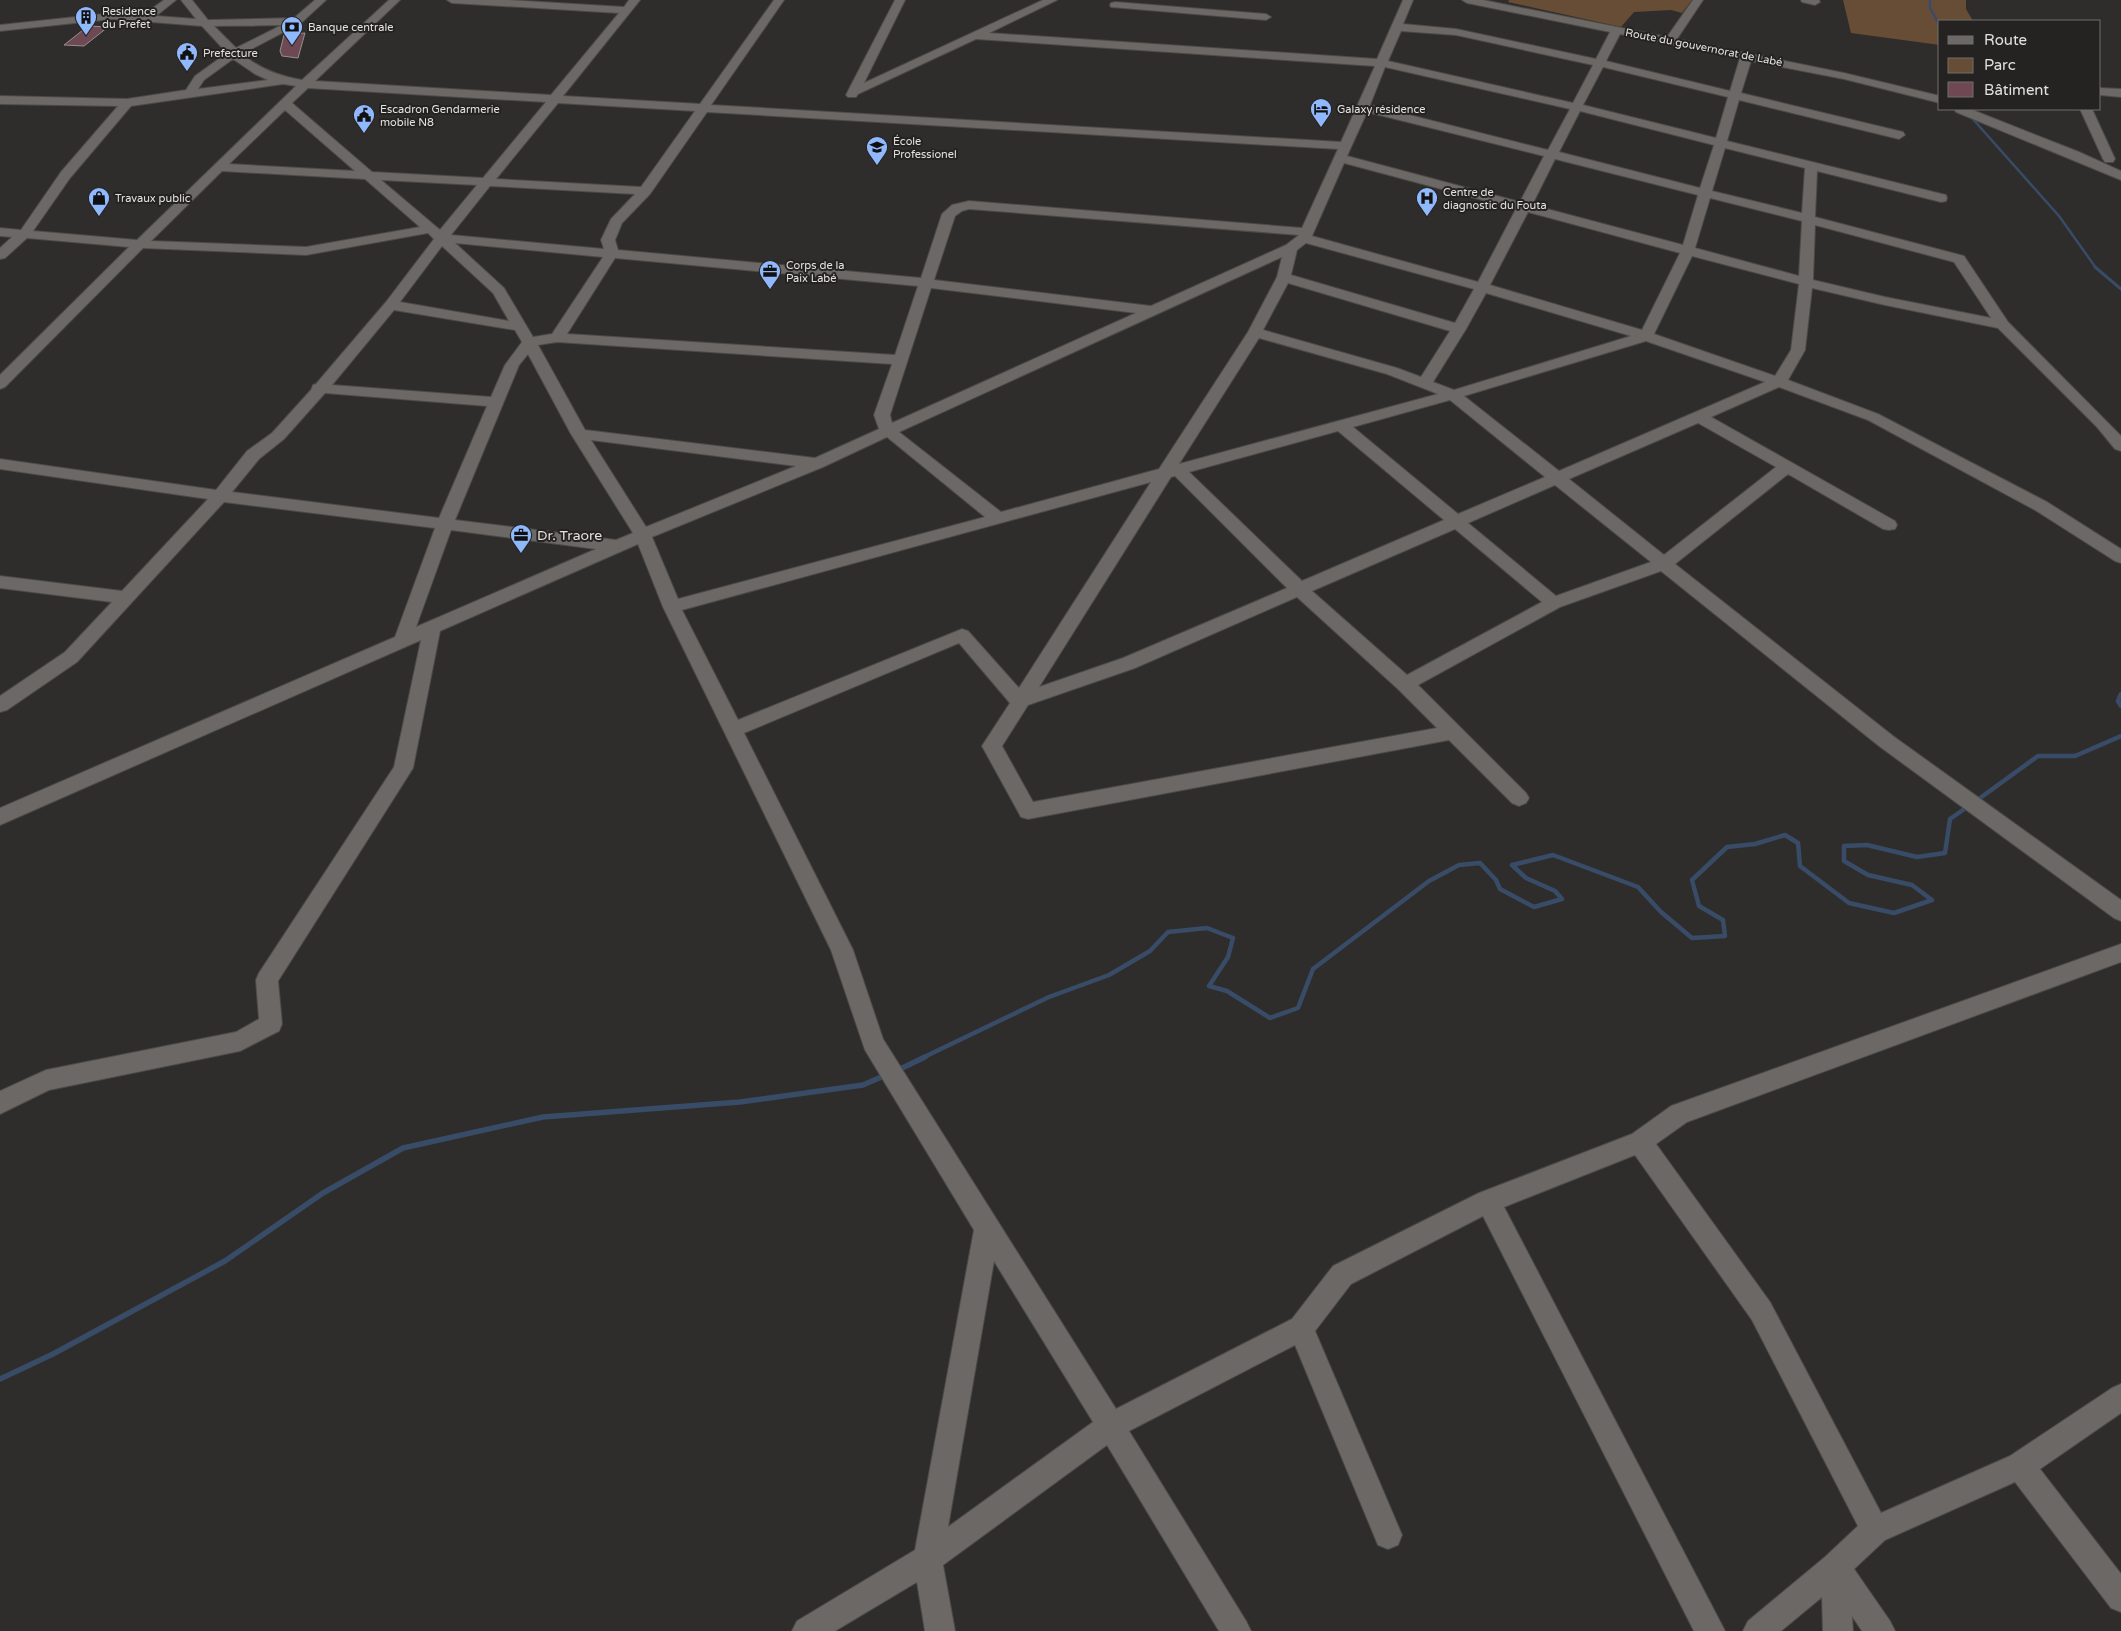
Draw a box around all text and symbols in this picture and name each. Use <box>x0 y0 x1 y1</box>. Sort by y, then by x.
building icon: Residence du Prefet <box>74 5 98 36</box>
place label: Residence du Prefet <box>102 5 156 31</box>
bank icon: Banque centrale <box>280 15 304 46</box>
legend <box>1938 20 2101 110</box>
place label: Banque centrale <box>308 21 393 34</box>
street label: Route du gouvernorat de Labé <box>1624 26 1784 69</box>
text: Route <box>1984 31 2027 49</box>
public building icon: Prefecture <box>175 41 199 72</box>
place label: Prefecture <box>203 47 258 60</box>
text: Parc <box>1984 56 2016 74</box>
text: Bâtiment <box>1984 81 2049 99</box>
hotel icon: Galaxy résidence <box>1309 97 1333 128</box>
public building icon: Escadron Gendarmerie mobile N8 <box>352 103 376 134</box>
place label: Escadron Gendarmerie mobile N8 <box>380 103 500 129</box>
place label: Galaxy résidence <box>1337 103 1426 116</box>
place label: École Professionel <box>893 134 957 161</box>
school or university icon: École Professionel <box>865 135 889 166</box>
shop icon: Travaux public <box>87 186 111 217</box>
hospital icon: Centre de diagnostic du Fouta <box>1415 186 1439 217</box>
place label: Centre de diagnostic du Fouta <box>1443 186 1547 212</box>
place label: Travaux public <box>115 192 191 205</box>
office icon: Corps de la Paix Labé <box>758 259 782 290</box>
place label: Corps de la Paix Labé <box>786 259 844 285</box>
office icon: Dr. Traore <box>509 523 533 554</box>
place label: Dr. Traore <box>537 527 602 544</box>

